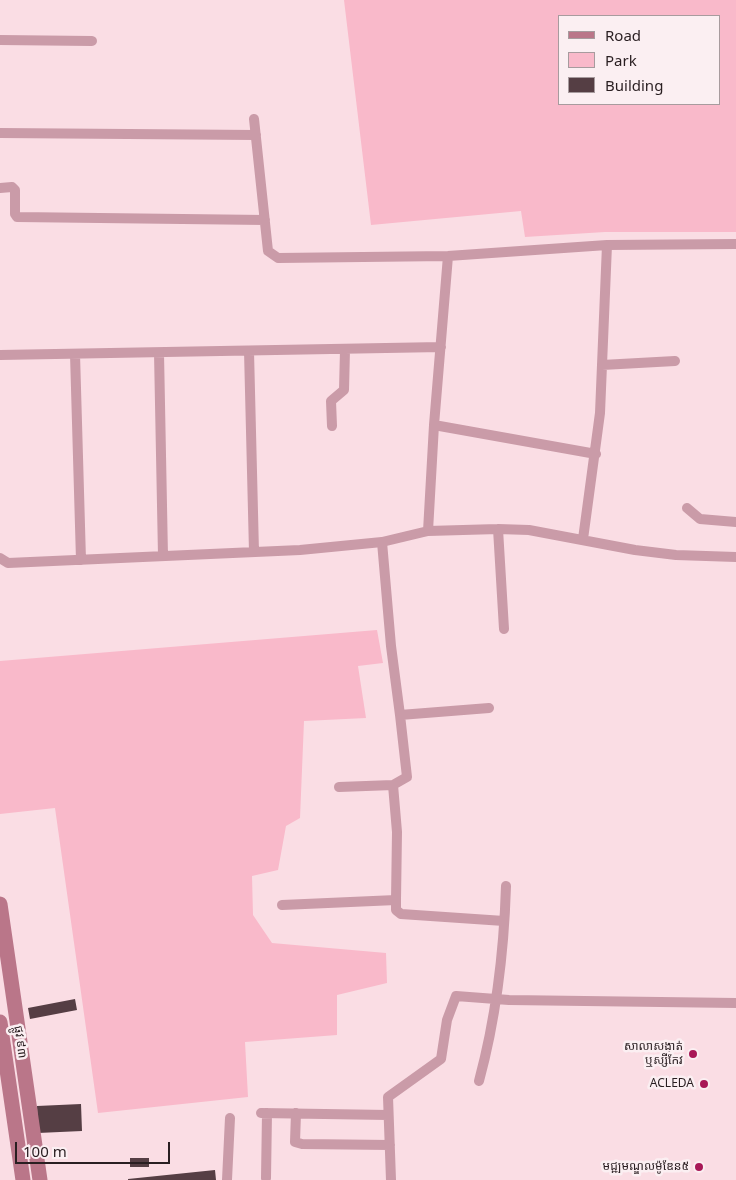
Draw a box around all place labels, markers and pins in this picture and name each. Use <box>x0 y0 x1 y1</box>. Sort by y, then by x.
place label: សាលាសង្កាត់ ឬស្សីកែវ <box>624 1040 683 1068</box>
marker: សាលាសង្កាត់ ឬស្សីកែវ <box>687 1048 699 1060</box>
place label: ACLEDA <box>650 1077 694 1091</box>
marker: ACLEDA <box>698 1078 710 1090</box>
place label: មជ្ឍមណ្ឌលម៉ូឌែន៥ <box>603 1160 689 1174</box>
marker: មជ្ឍមណ្ឌលម៉ូឌែន៥ <box>693 1161 705 1173</box>

